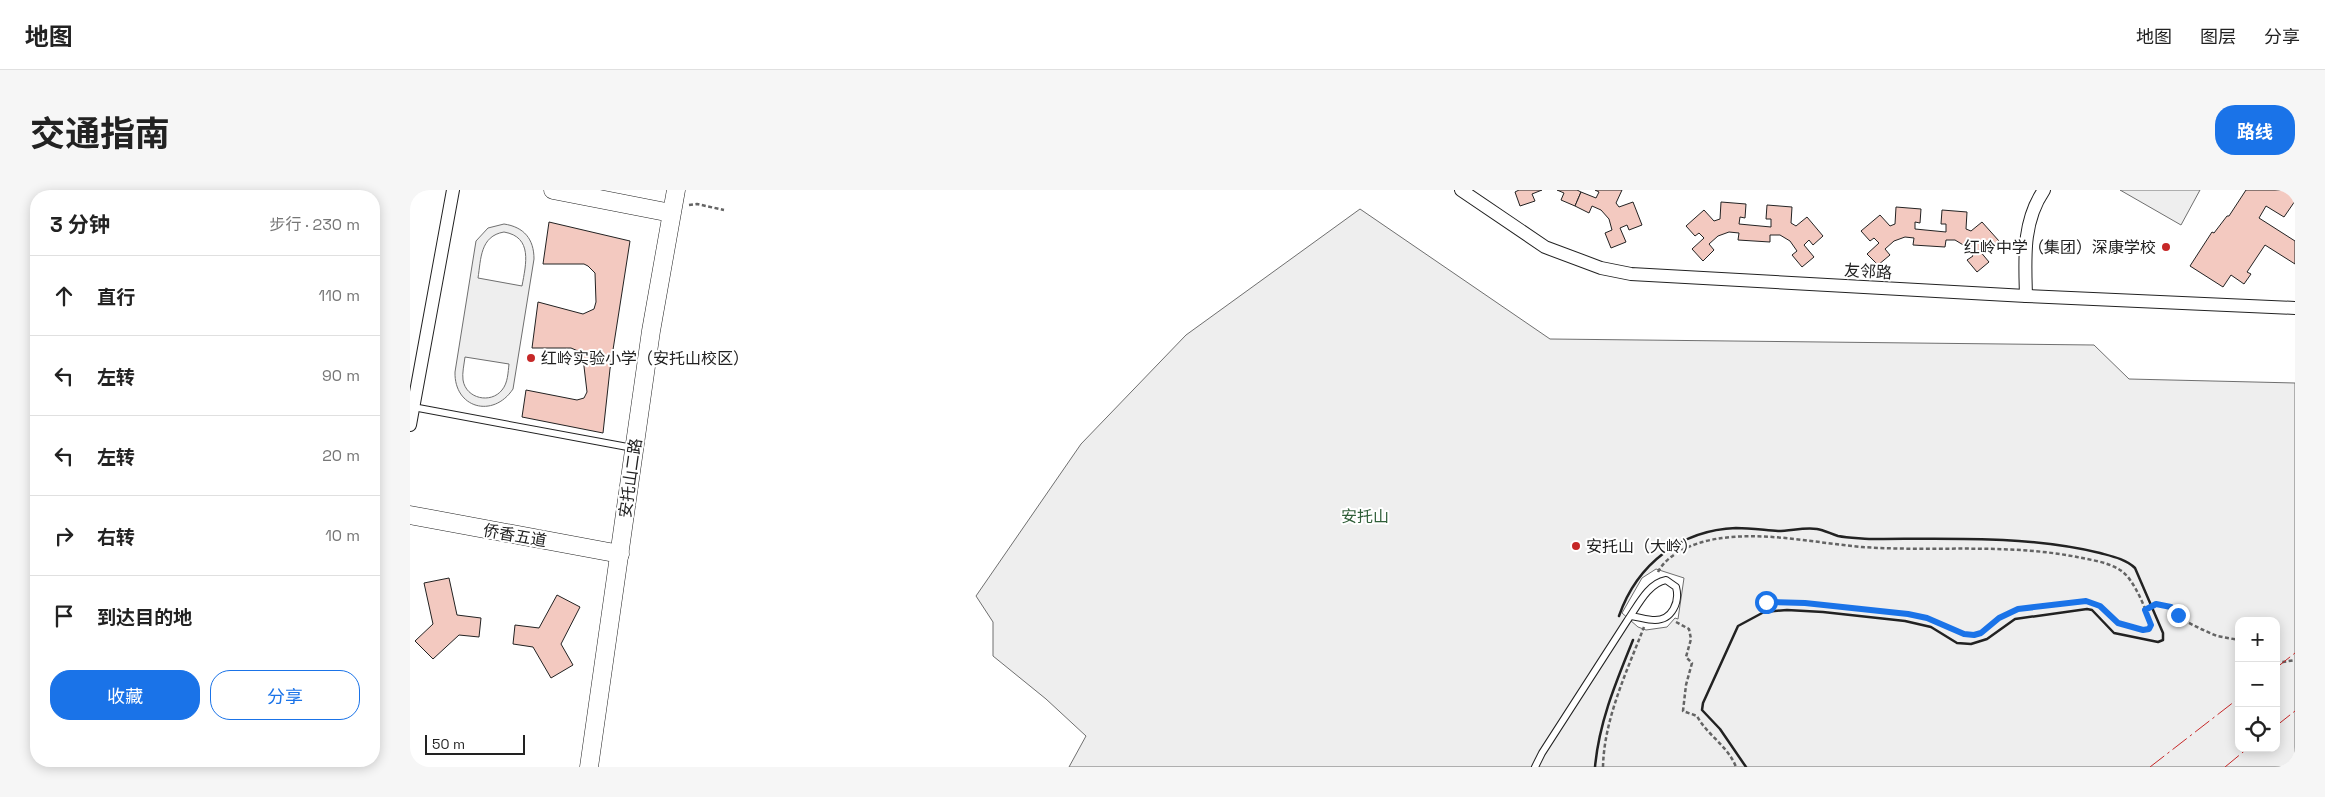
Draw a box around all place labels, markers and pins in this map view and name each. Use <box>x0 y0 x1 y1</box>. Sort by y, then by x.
place label: 红岭中学（集团）深康学校 <box>1964 237 2156 258</box>
marker: 红岭中学（集团）深康学校 <box>2160 241 2172 253</box>
place label: 红岭实验小学（安托山校区） <box>541 348 749 369</box>
marker: 红岭实验小学（安托山校区） <box>525 352 537 364</box>
place label: 安托山（大岭） <box>1586 536 1698 557</box>
marker: 安托山（大岭） <box>1570 540 1582 552</box>

